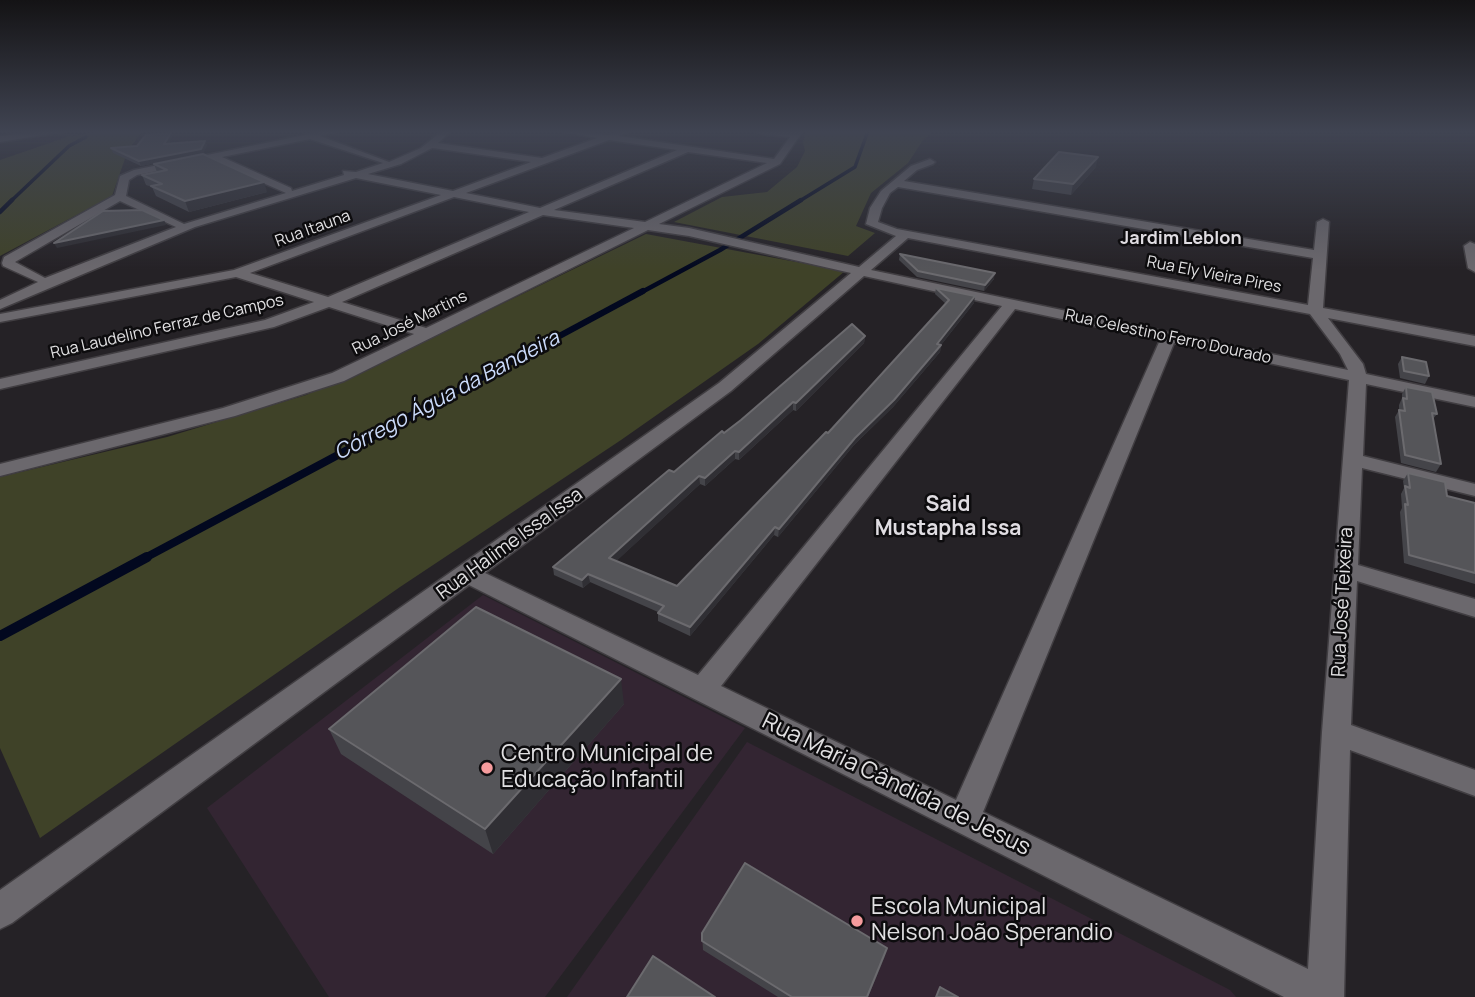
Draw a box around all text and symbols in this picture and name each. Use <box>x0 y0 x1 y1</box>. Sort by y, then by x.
street label: Rua Itauna <box>273 207 353 251</box>
district label: Jardim Leblon <box>1120 228 1242 250</box>
street label: Rua Ely Vieira Pires <box>1145 253 1283 297</box>
street label: Rua José Martins <box>349 287 471 359</box>
street label: Rua Laudelino Ferraz de Campos <box>49 291 285 363</box>
street label: Rua Celestino Ferro Dourado <box>1063 306 1273 368</box>
water label: Córrego Água da Bandeira <box>330 326 564 466</box>
street label: Rua Halime Issa Issa <box>433 483 587 605</box>
district label: Said Mustapha Issa <box>875 492 1021 542</box>
street label: Rua José Teixeira <box>1328 527 1358 677</box>
street label: Rua Maria Cândida de Jesus <box>757 708 1035 862</box>
place label: Centro Municipal de Educação Infantil <box>501 741 713 795</box>
marker: Centro Municipal de Educação Infantil <box>479 760 495 776</box>
place label: Escola Municipal Nelson João Sperandio <box>871 894 1113 948</box>
marker: Escola Municipal Nelson João Sperandio <box>849 913 865 929</box>

